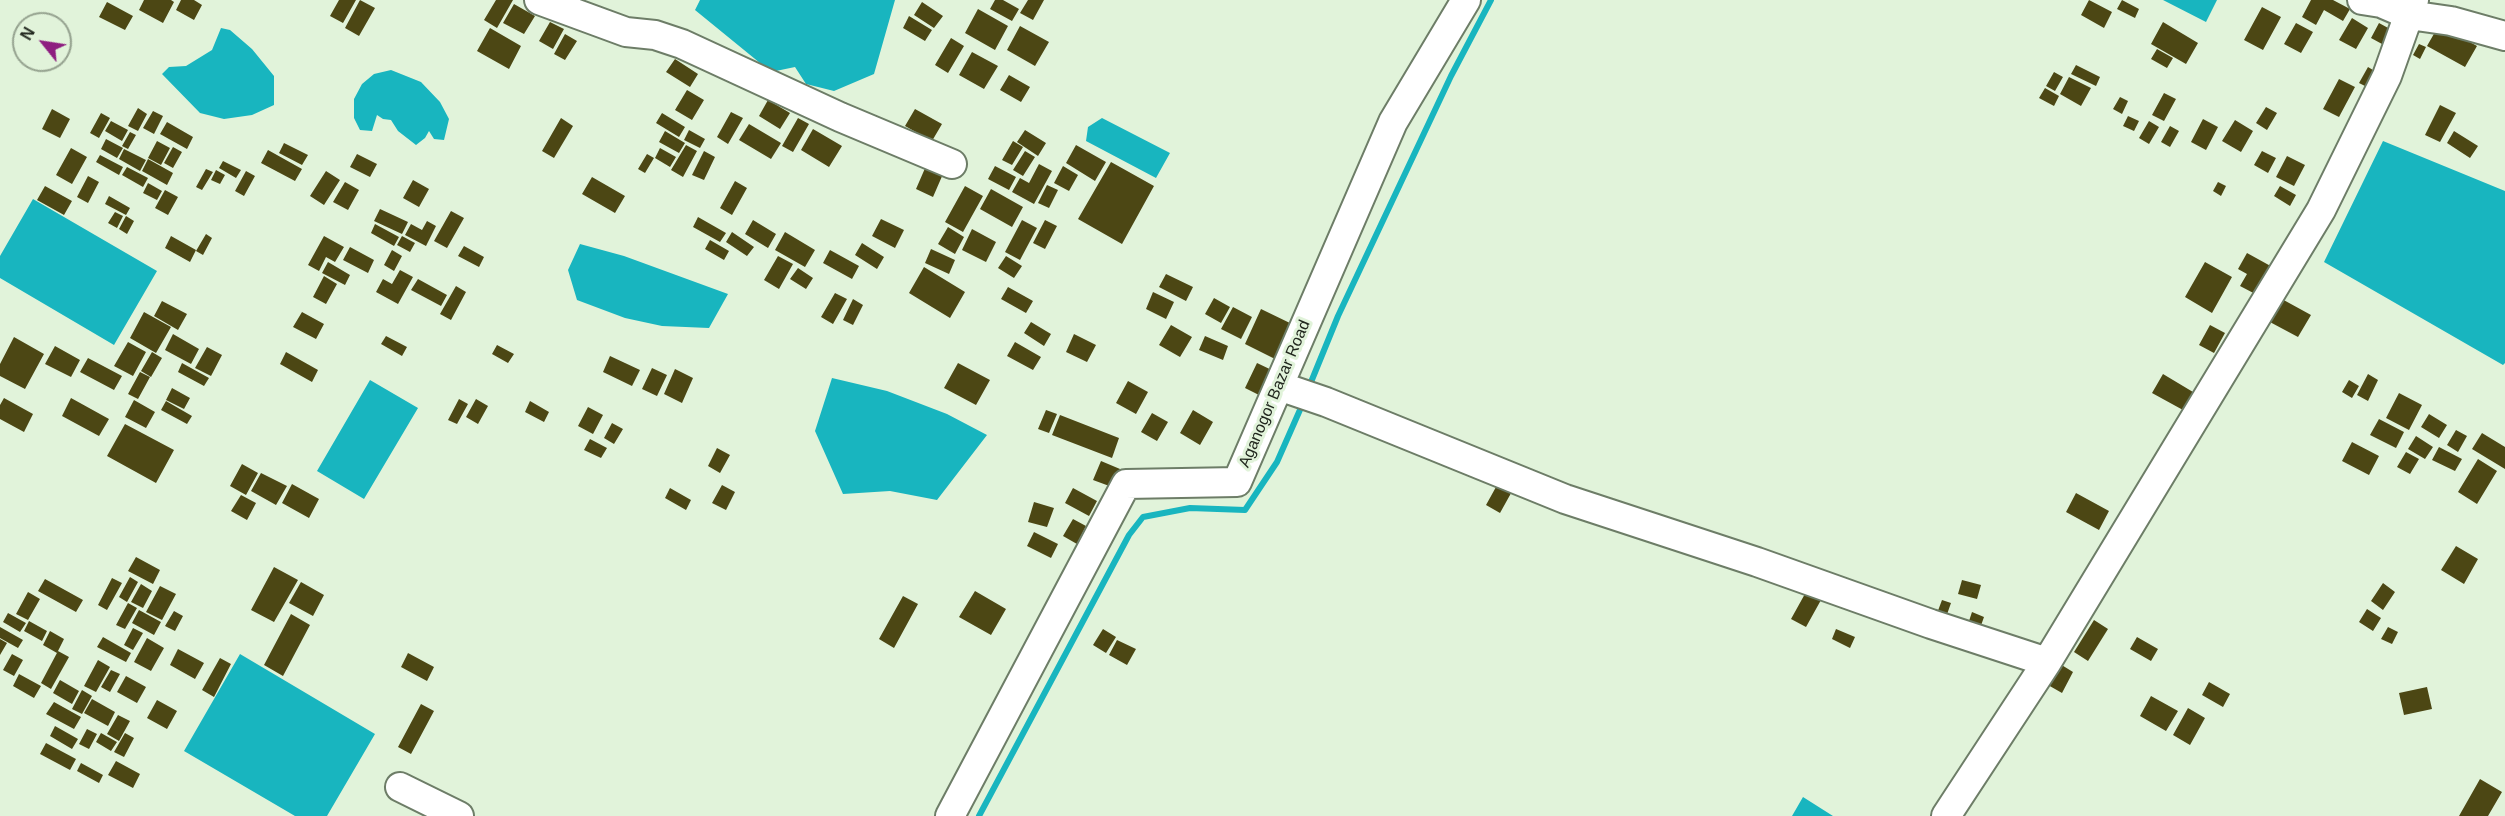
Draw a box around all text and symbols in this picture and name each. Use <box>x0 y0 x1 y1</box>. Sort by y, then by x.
north arrow <box>12 12 72 72</box>
text: N <box>17 24 38 43</box>
street label: Aganogor Bazar Road <box>1235 317 1315 471</box>

